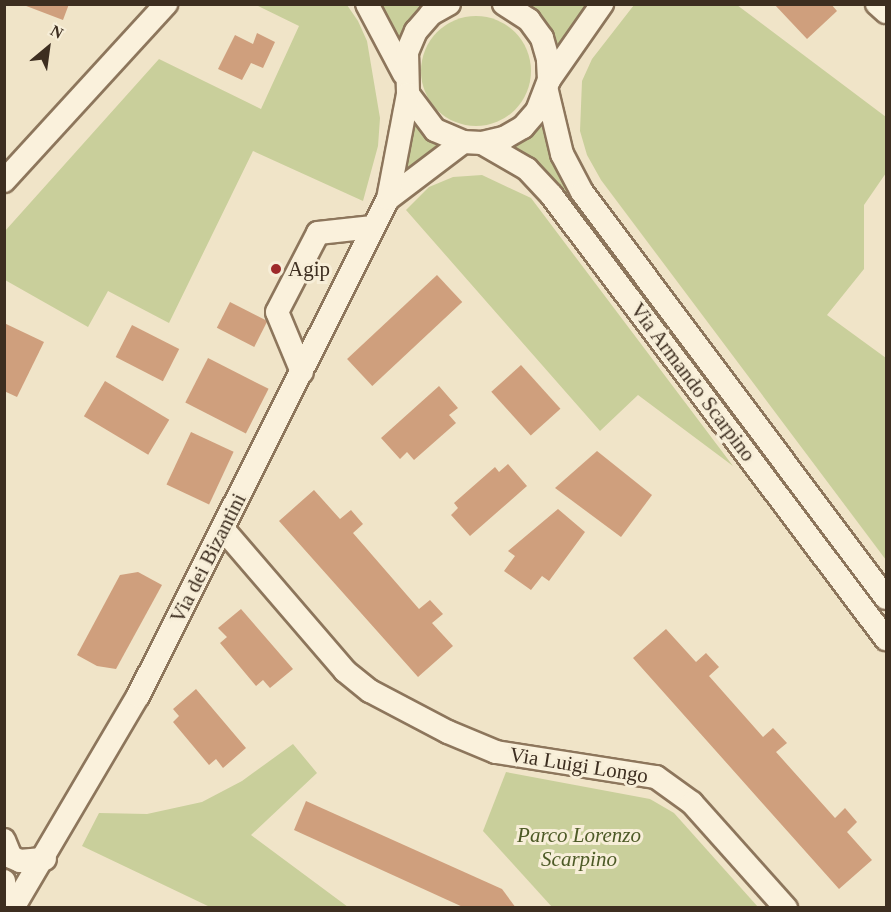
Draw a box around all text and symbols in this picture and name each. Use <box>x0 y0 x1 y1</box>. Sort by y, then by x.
north arrow <box>18 18 78 78</box>
text: N <box>48 22 66 42</box>
place label: Agip <box>288 256 330 282</box>
marker: Agip <box>269 262 283 276</box>
street label: Via Armando Scarpino <box>625 297 761 467</box>
street label: Via dei Bizantini <box>164 489 252 627</box>
street label: Via Luigi Longo <box>508 742 650 788</box>
park label: Parco Lorenzo Scarpino <box>517 822 641 872</box>

